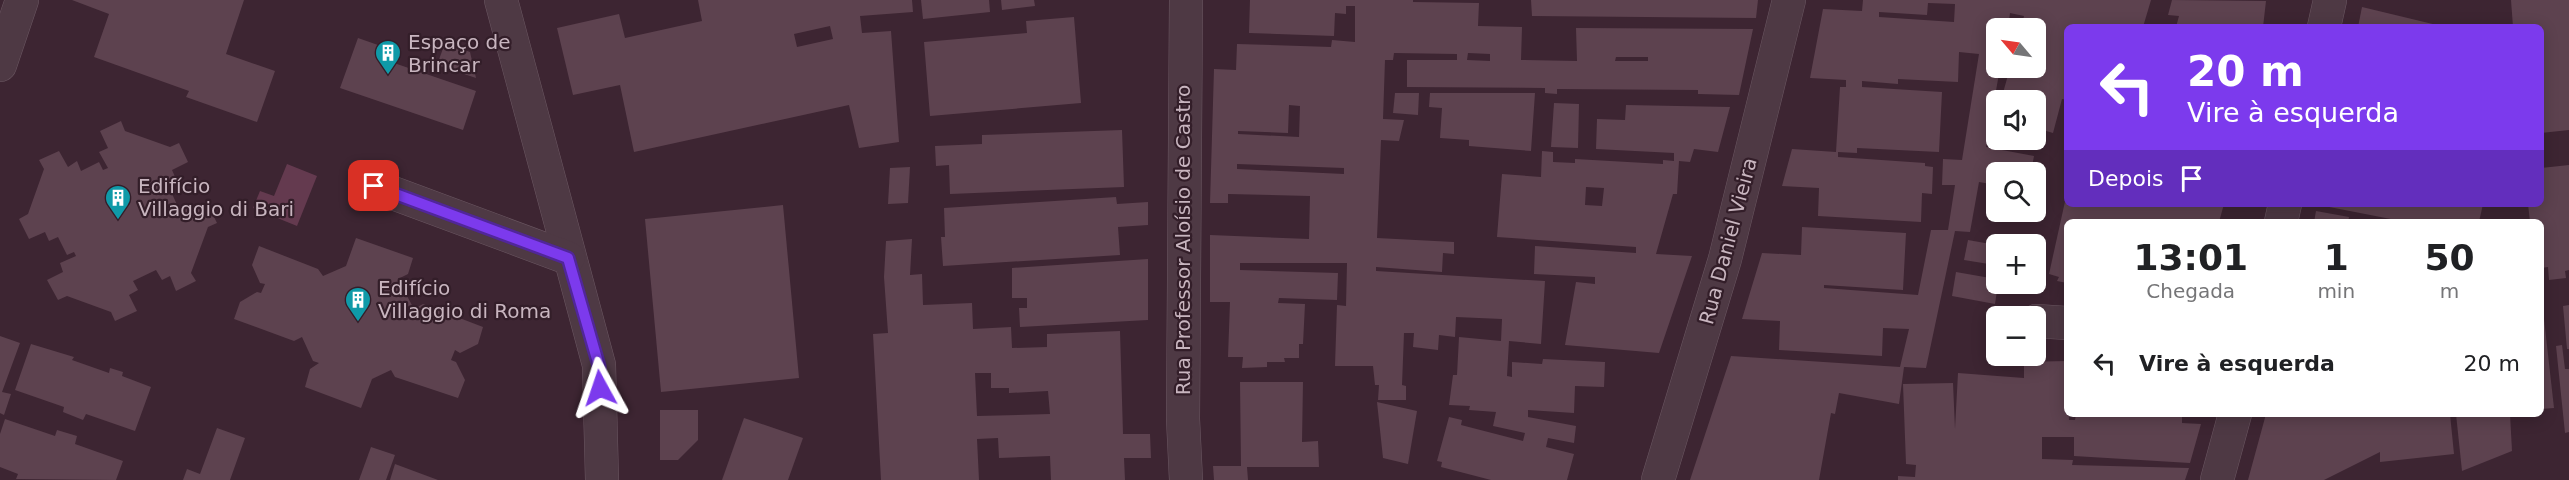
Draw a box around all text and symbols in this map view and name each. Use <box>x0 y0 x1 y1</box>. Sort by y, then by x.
north arrow <box>1986 18 2046 78</box>
map controls <box>1986 18 2046 366</box>
place label: Espaço de Brincar <box>408 30 511 77</box>
building icon: Espaço de Brincar <box>373 38 403 76</box>
text: 20 m <box>2187 47 2304 96</box>
icon: left <box>2088 48 2166 126</box>
street label: Rua Professor Aloísio de Castro <box>1171 85 1195 395</box>
button: sound <box>1986 90 2046 150</box>
text: Vire à esquerda <box>2187 97 2399 128</box>
street label: Rua Daniel Vieira <box>1694 155 1762 327</box>
pin <box>348 160 399 211</box>
button: search <box>1986 162 2046 222</box>
icon: arrive <box>2175 162 2208 195</box>
text: Depois <box>2088 166 2163 191</box>
icon: arrive <box>357 169 390 202</box>
place label: Edifício Villaggio di Bari <box>138 174 294 221</box>
building icon: Edifício Villaggio di Bari <box>103 183 133 221</box>
button: + <box>1986 234 2046 294</box>
text: 13:01 <box>2133 237 2248 278</box>
text: 1 <box>2324 237 2349 278</box>
text: 50 <box>2424 237 2475 278</box>
place label: Edifício Villaggio di Roma <box>378 276 551 323</box>
text: Chegada <box>2146 279 2235 303</box>
text: min <box>2317 279 2355 303</box>
text: m <box>2440 279 2459 303</box>
building icon: Edifício Villaggio di Roma <box>343 285 373 323</box>
button: − <box>1986 306 2046 366</box>
icon: left <box>2088 347 2121 380</box>
text: Vire à esquerda <box>2139 351 2335 376</box>
text: 20 m <box>2464 351 2520 376</box>
position arrow <box>568 356 632 420</box>

